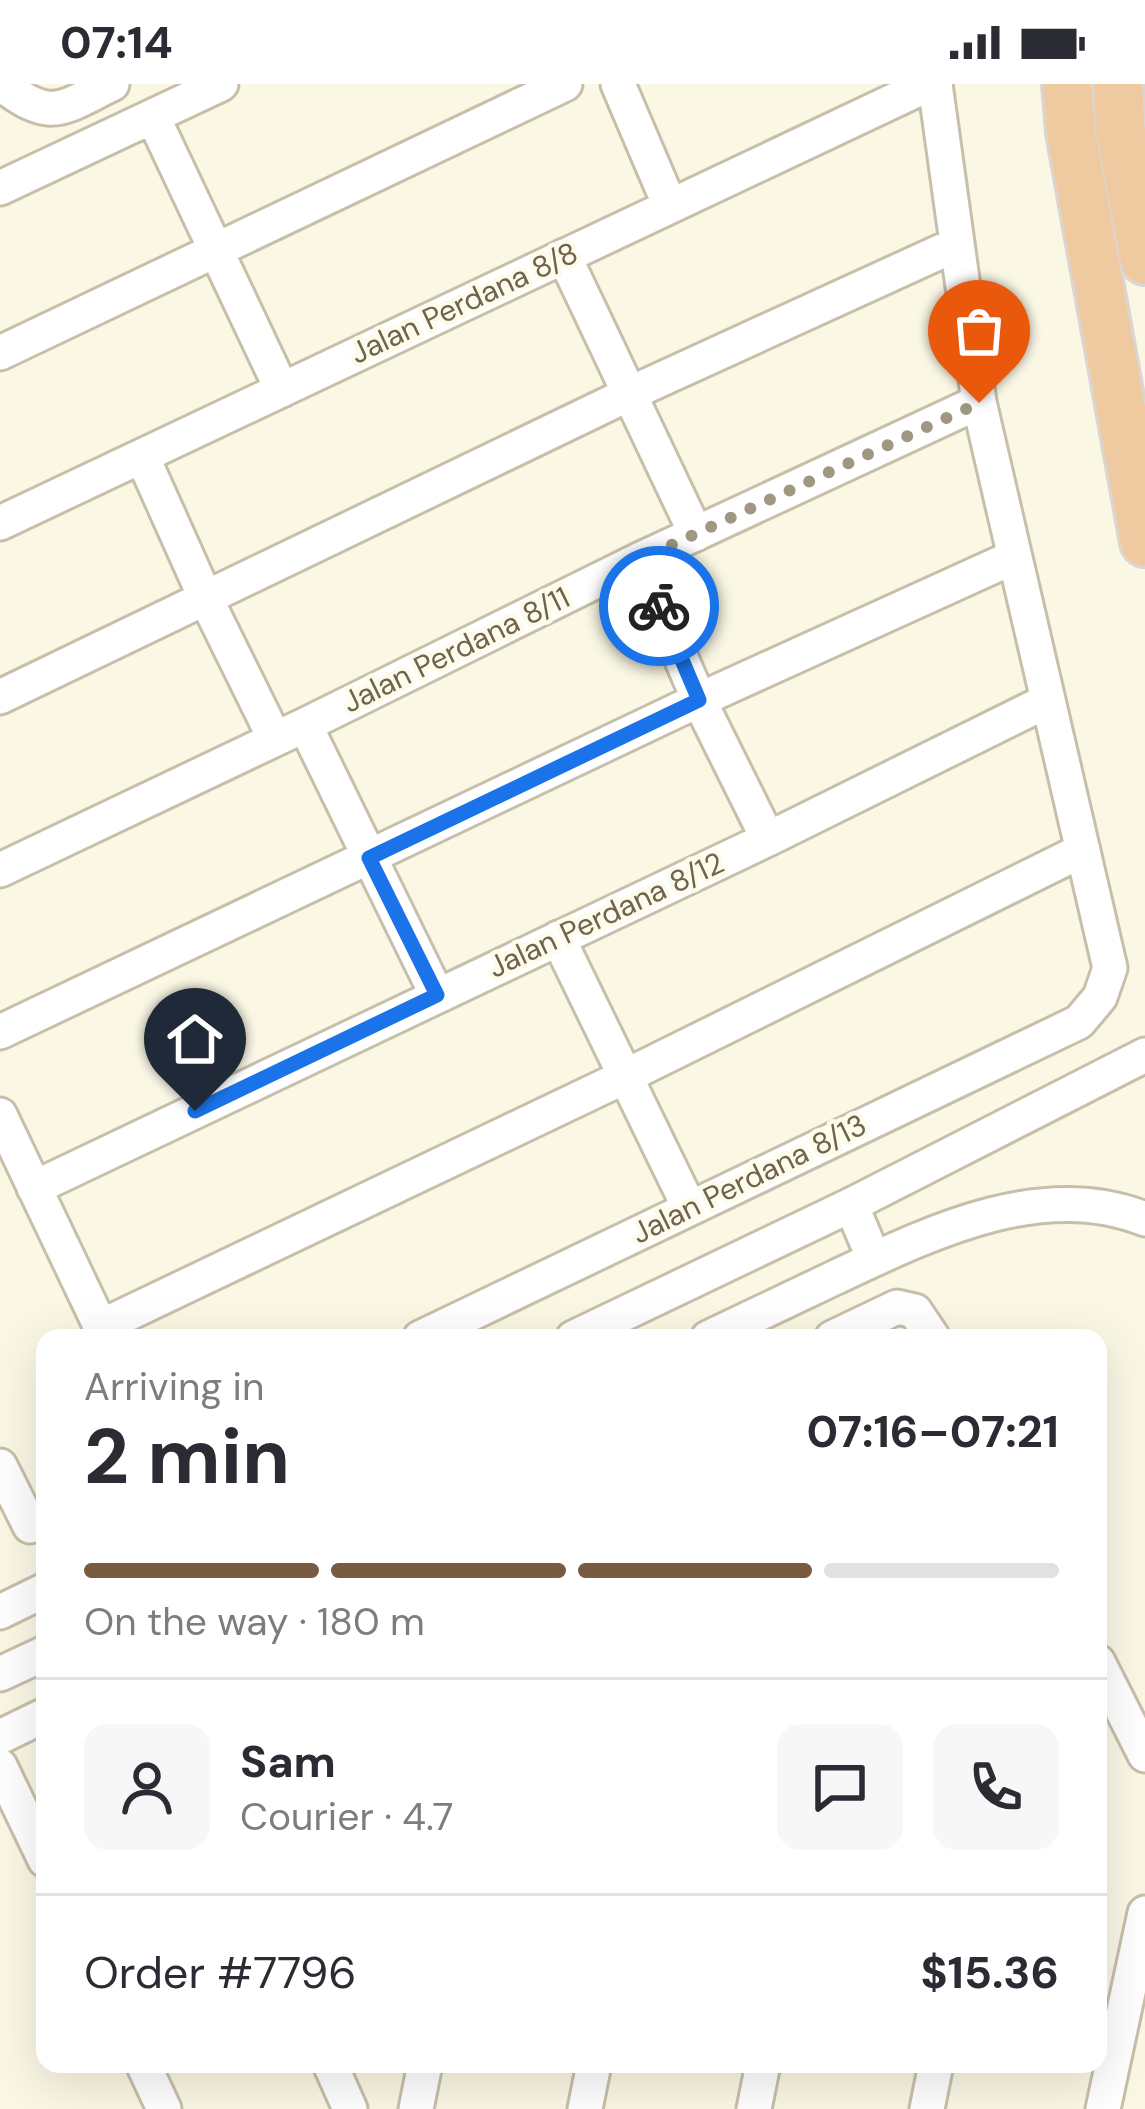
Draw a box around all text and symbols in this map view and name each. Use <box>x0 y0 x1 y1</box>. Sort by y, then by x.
text: 07:14 <box>60 13 173 72</box>
street label: Jalan Perdana 8/8 <box>344 233 584 372</box>
pin <box>928 280 1030 403</box>
icon: bag <box>946 298 1012 364</box>
courier <box>599 546 719 666</box>
icon: bike <box>626 573 692 639</box>
street label: Jalan Perdana 8/11 <box>336 578 576 721</box>
street label: Jalan Perdana 8/12 <box>482 843 730 986</box>
pin <box>144 988 246 1111</box>
icon: home <box>162 1006 228 1072</box>
street label: Jalan Perdana 8/13 <box>625 1105 873 1252</box>
text: Arriving in <box>84 1361 264 1412</box>
text: 07:16–07:21 <box>806 1402 1059 1461</box>
text: 2 min <box>84 1406 290 1507</box>
text: On the way · 180 m <box>84 1596 425 1647</box>
button: person <box>84 1724 210 1850</box>
button: chat <box>777 1724 903 1850</box>
button: phone <box>933 1724 1059 1850</box>
text: Sam <box>240 1732 336 1791</box>
text: Courier · 4.7 <box>240 1791 453 1842</box>
text: Order #7796 <box>84 1943 357 2002</box>
text: $15.36 <box>920 1943 1059 2002</box>

